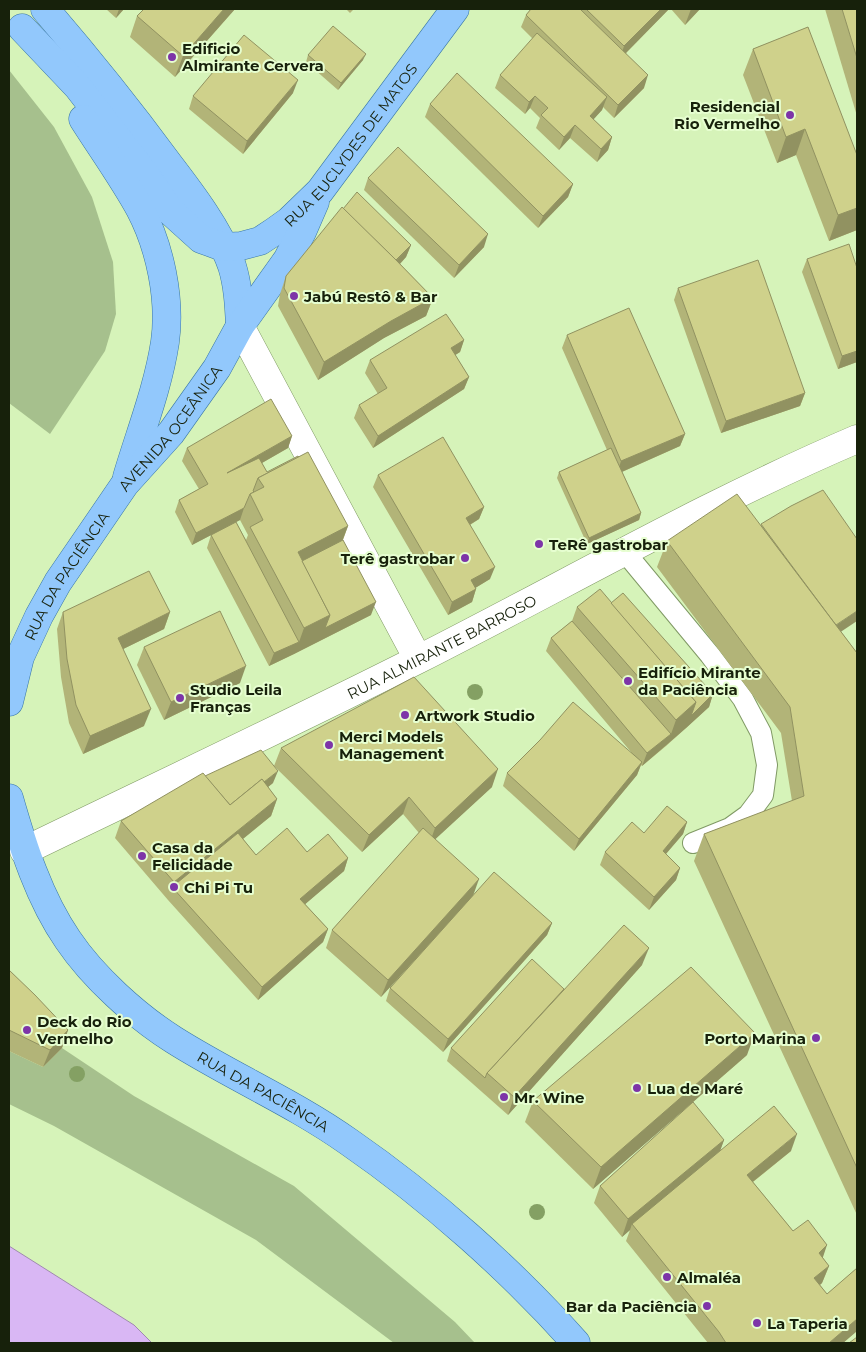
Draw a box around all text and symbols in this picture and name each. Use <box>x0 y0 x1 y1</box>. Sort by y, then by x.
place label: Edificio Almirante Cervera <box>181 39 324 75</box>
marker: Edificio Almirante Cervera <box>166 51 178 63</box>
street label: RUA EUCLYDES DE MATOS <box>280 59 421 230</box>
place label: Residencial Rio Vermelho <box>674 97 780 133</box>
marker: Residencial Rio Vermelho <box>784 109 796 121</box>
place label: Jabú Restô & Bar <box>303 287 438 306</box>
marker: Jabú Restô & Bar <box>288 290 300 302</box>
street label: AVENIDA OCEÂNICA <box>114 361 226 495</box>
street label: RUA DA PACIÊNCIA <box>20 507 113 643</box>
place label: TeRê gastrobar <box>549 535 669 554</box>
marker: TeRê gastrobar <box>533 538 545 550</box>
place label: Terê gastrobar <box>341 549 456 568</box>
marker: Terê gastrobar <box>459 552 471 564</box>
street label: RUA ALMIRANTE BARROSO <box>344 590 540 703</box>
place label: Edifício Mirante da Paciência <box>638 663 761 699</box>
marker: Edifício Mirante da Paciência <box>622 675 634 687</box>
place label: Studio Leila Franças <box>190 680 282 716</box>
marker: Studio Leila Franças <box>174 692 186 704</box>
place label: Artwork Studio <box>414 706 535 725</box>
marker: Artwork Studio <box>399 709 411 721</box>
place label: Merci Models Management <box>339 727 445 763</box>
marker: Merci Models Management <box>323 739 335 751</box>
place label: Casa da Felicidade <box>152 838 233 874</box>
marker: Casa da Felicidade <box>136 850 148 862</box>
place label: Chi Pi Tu <box>184 878 253 897</box>
marker: Chi Pi Tu <box>168 881 180 893</box>
place label: Deck do Rio Vermelho <box>36 1012 132 1048</box>
marker: Deck do Rio Vermelho <box>21 1024 33 1036</box>
place label: Porto Marina <box>704 1029 806 1048</box>
marker: Porto Marina <box>810 1032 822 1044</box>
street label: RUA DA PACIÊNCIA <box>194 1047 333 1136</box>
place label: Lua de Maré <box>647 1079 743 1098</box>
marker: Lua de Maré <box>631 1082 643 1094</box>
place label: Mr. Wine <box>514 1088 585 1107</box>
marker: Mr. Wine <box>498 1091 510 1103</box>
place label: Almaléa <box>676 1268 741 1287</box>
marker: Almaléa <box>661 1271 673 1283</box>
place label: Bar da Paciência <box>566 1297 697 1316</box>
marker: Bar da Paciência <box>701 1300 713 1312</box>
place label: La Taperia <box>767 1314 848 1333</box>
marker: La Taperia <box>751 1317 763 1329</box>

